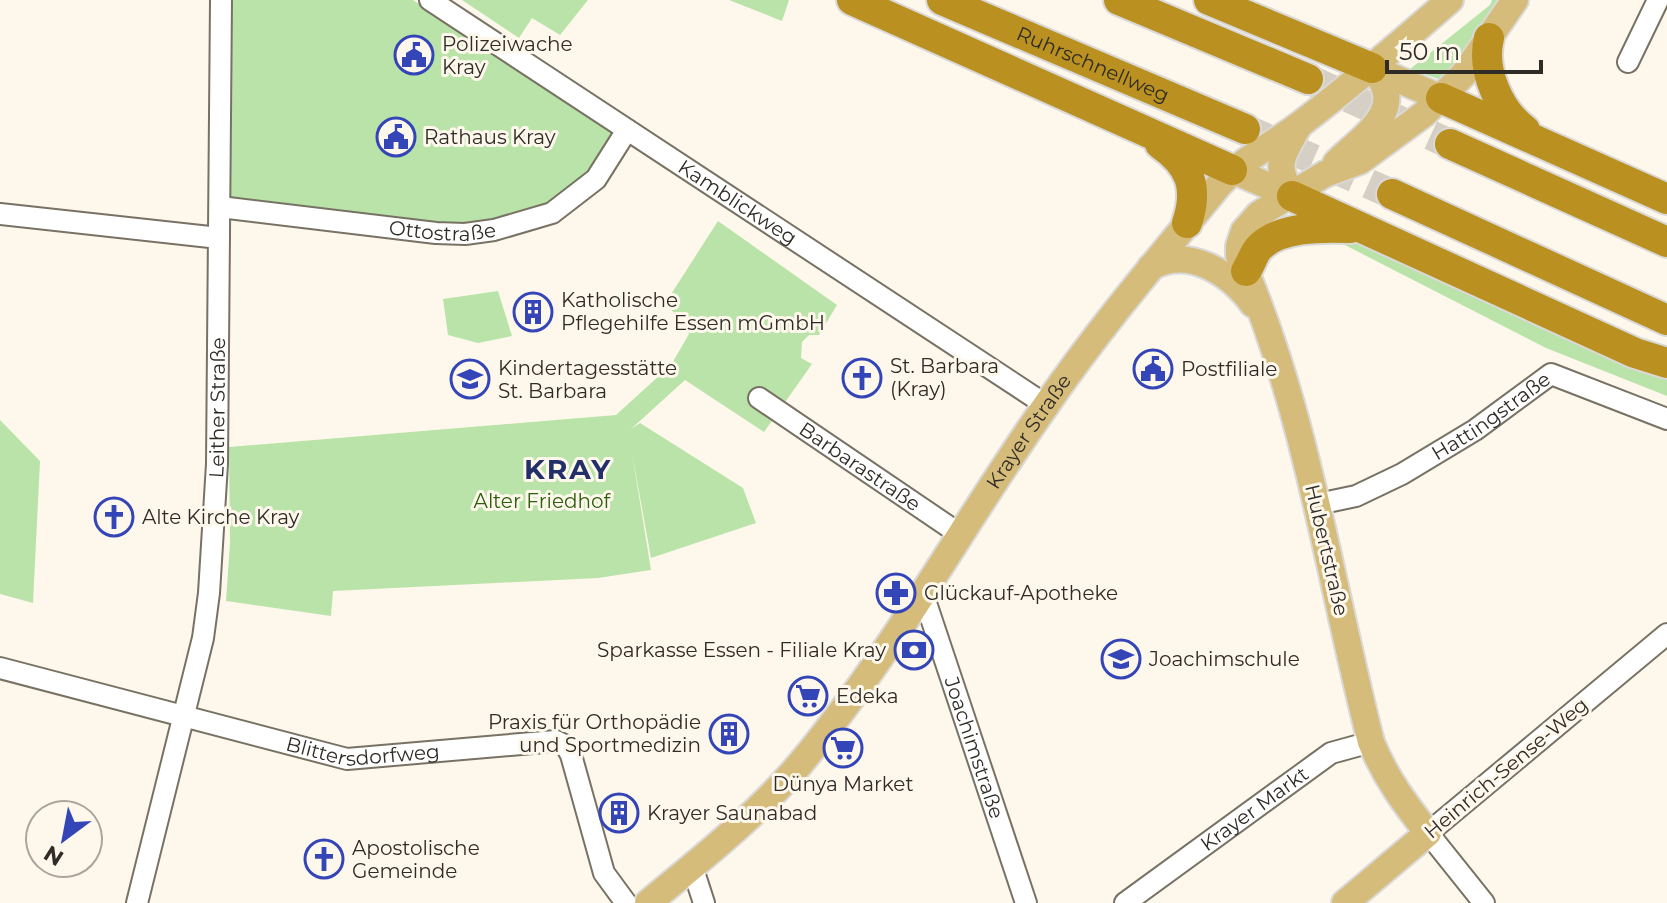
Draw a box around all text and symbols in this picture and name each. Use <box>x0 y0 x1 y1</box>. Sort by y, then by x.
street label: Ruhrschnellweg <box>1013 21 1173 107</box>
scale bar <box>1387 24 1541 74</box>
place label: Polizeiwache Kray <box>442 32 573 79</box>
public building icon: Polizeiwache Kray <box>393 34 435 76</box>
text: 50 m <box>1399 37 1460 66</box>
public building icon: Rathaus Kray <box>375 116 417 158</box>
place label: Rathaus Kray <box>424 125 556 149</box>
street label: Kamblickweg <box>674 155 801 250</box>
street label: Ottostraße <box>388 215 497 246</box>
place label: Katholische Pflegehilfe Essen mGmbH <box>561 288 825 335</box>
building icon: Katholische Pflegehilfe Essen mGmbH <box>512 291 554 333</box>
street label: Leither Straße <box>204 337 230 479</box>
public building icon: Postfiliale <box>1132 348 1174 390</box>
place label: St. Barbara (Kray) <box>890 354 999 401</box>
place label: Kindertagesstätte St. Barbara <box>498 356 677 403</box>
church icon: St. Barbara (Kray) <box>841 357 883 399</box>
place label: Postfiliale <box>1181 357 1277 381</box>
school or university icon: Kindertagesstätte St. Barbara <box>449 358 491 400</box>
street label: Hattingstraße <box>1427 367 1555 465</box>
street label: Krayer Straße <box>981 369 1076 493</box>
street label: Barbarastraße <box>795 417 925 516</box>
district label: KRAY <box>524 452 612 486</box>
street label: Hubertstraße <box>1300 482 1354 618</box>
park label: Alter Friedhof <box>474 489 612 513</box>
church icon: Alte Kirche Kray <box>93 496 135 538</box>
place label: Alte Kirche Kray <box>142 505 300 529</box>
pharmacy icon: Glückauf-Apotheke <box>875 572 917 614</box>
place label: Glückauf-Apotheke <box>924 581 1118 605</box>
bank icon: Sparkasse Essen - Filiale Kray <box>893 629 935 671</box>
place label: Sparkasse Essen - Filiale Kray <box>597 638 886 662</box>
school or university icon: Joachimschule <box>1100 638 1142 680</box>
place label: Joachimschule <box>1148 647 1300 671</box>
street label: Joachimstraße <box>939 673 1009 822</box>
supermarket icon: Edeka <box>787 675 829 717</box>
place label: Edeka <box>836 684 898 708</box>
street label: Heinrich-Sense-Weg <box>1419 692 1593 844</box>
place label: Praxis für Orthopädie und Sportmedizin <box>488 710 701 757</box>
building icon: Praxis für Orthopädie und Sportmedizin <box>708 713 750 755</box>
supermarket icon: Dünya Market <box>822 727 864 769</box>
street label: Blittersdorfweg <box>284 732 441 771</box>
street label: Krayer Markt <box>1196 762 1313 856</box>
place label: Dünya Market <box>772 772 914 796</box>
building icon: Krayer Saunabad <box>598 792 640 834</box>
north arrow <box>24 799 104 879</box>
place label: Krayer Saunabad <box>647 801 817 825</box>
place label: Apostolische Gemeinde <box>352 836 480 883</box>
church icon: Apostolische Gemeinde <box>303 838 345 880</box>
text: N <box>39 839 68 872</box>

